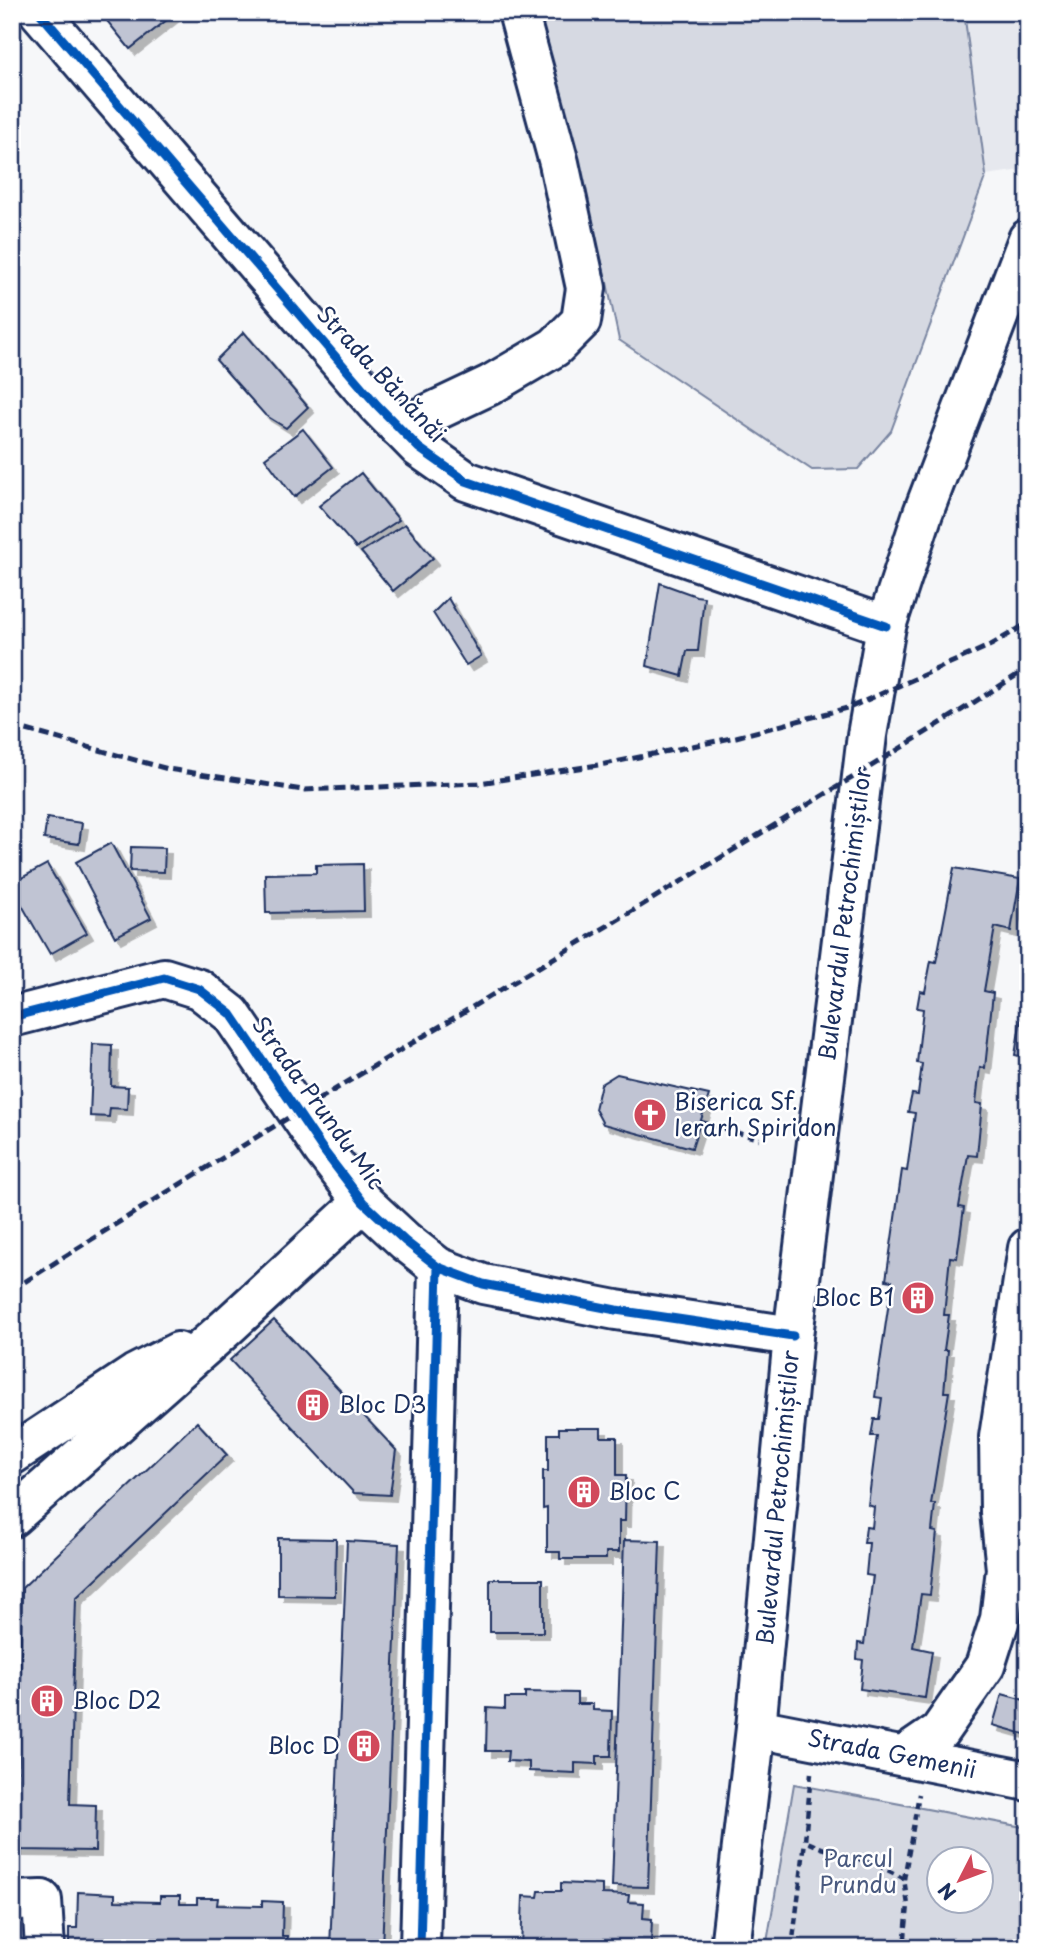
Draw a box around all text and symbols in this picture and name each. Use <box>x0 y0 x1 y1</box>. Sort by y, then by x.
street label: Strada Bănănăi <box>309 296 455 449</box>
street label: Bulevardul Petrochimiștilor <box>808 764 879 1063</box>
street label: Strada Prundu Mic <box>244 1008 394 1196</box>
place label: Biserica Sf. Ierarh Spiridon <box>674 1083 837 1144</box>
church icon: Biserica Sf. Ierarh Spiridon <box>631 1096 669 1134</box>
place label: Bloc B1 <box>813 1279 894 1314</box>
building icon: Bloc B1 <box>899 1279 937 1317</box>
street label: Bulevardul Petrochimiștilor <box>746 1349 807 1647</box>
building icon: Bloc D3 <box>294 1386 332 1424</box>
place label: Bloc D3 <box>338 1386 427 1421</box>
building icon: Bloc C <box>565 1473 603 1511</box>
place label: Bloc C <box>608 1473 681 1508</box>
building icon: Bloc D2 <box>28 1682 66 1720</box>
place label: Bloc D2 <box>72 1682 161 1717</box>
street label: Strada Gemenii <box>805 1719 980 1786</box>
place label: Bloc D <box>267 1727 340 1762</box>
building icon: Bloc D <box>345 1727 383 1765</box>
park label: Parcul Prundu <box>819 1840 897 1901</box>
north arrow <box>925 1844 995 1914</box>
text: N <box>931 1877 962 1907</box>

